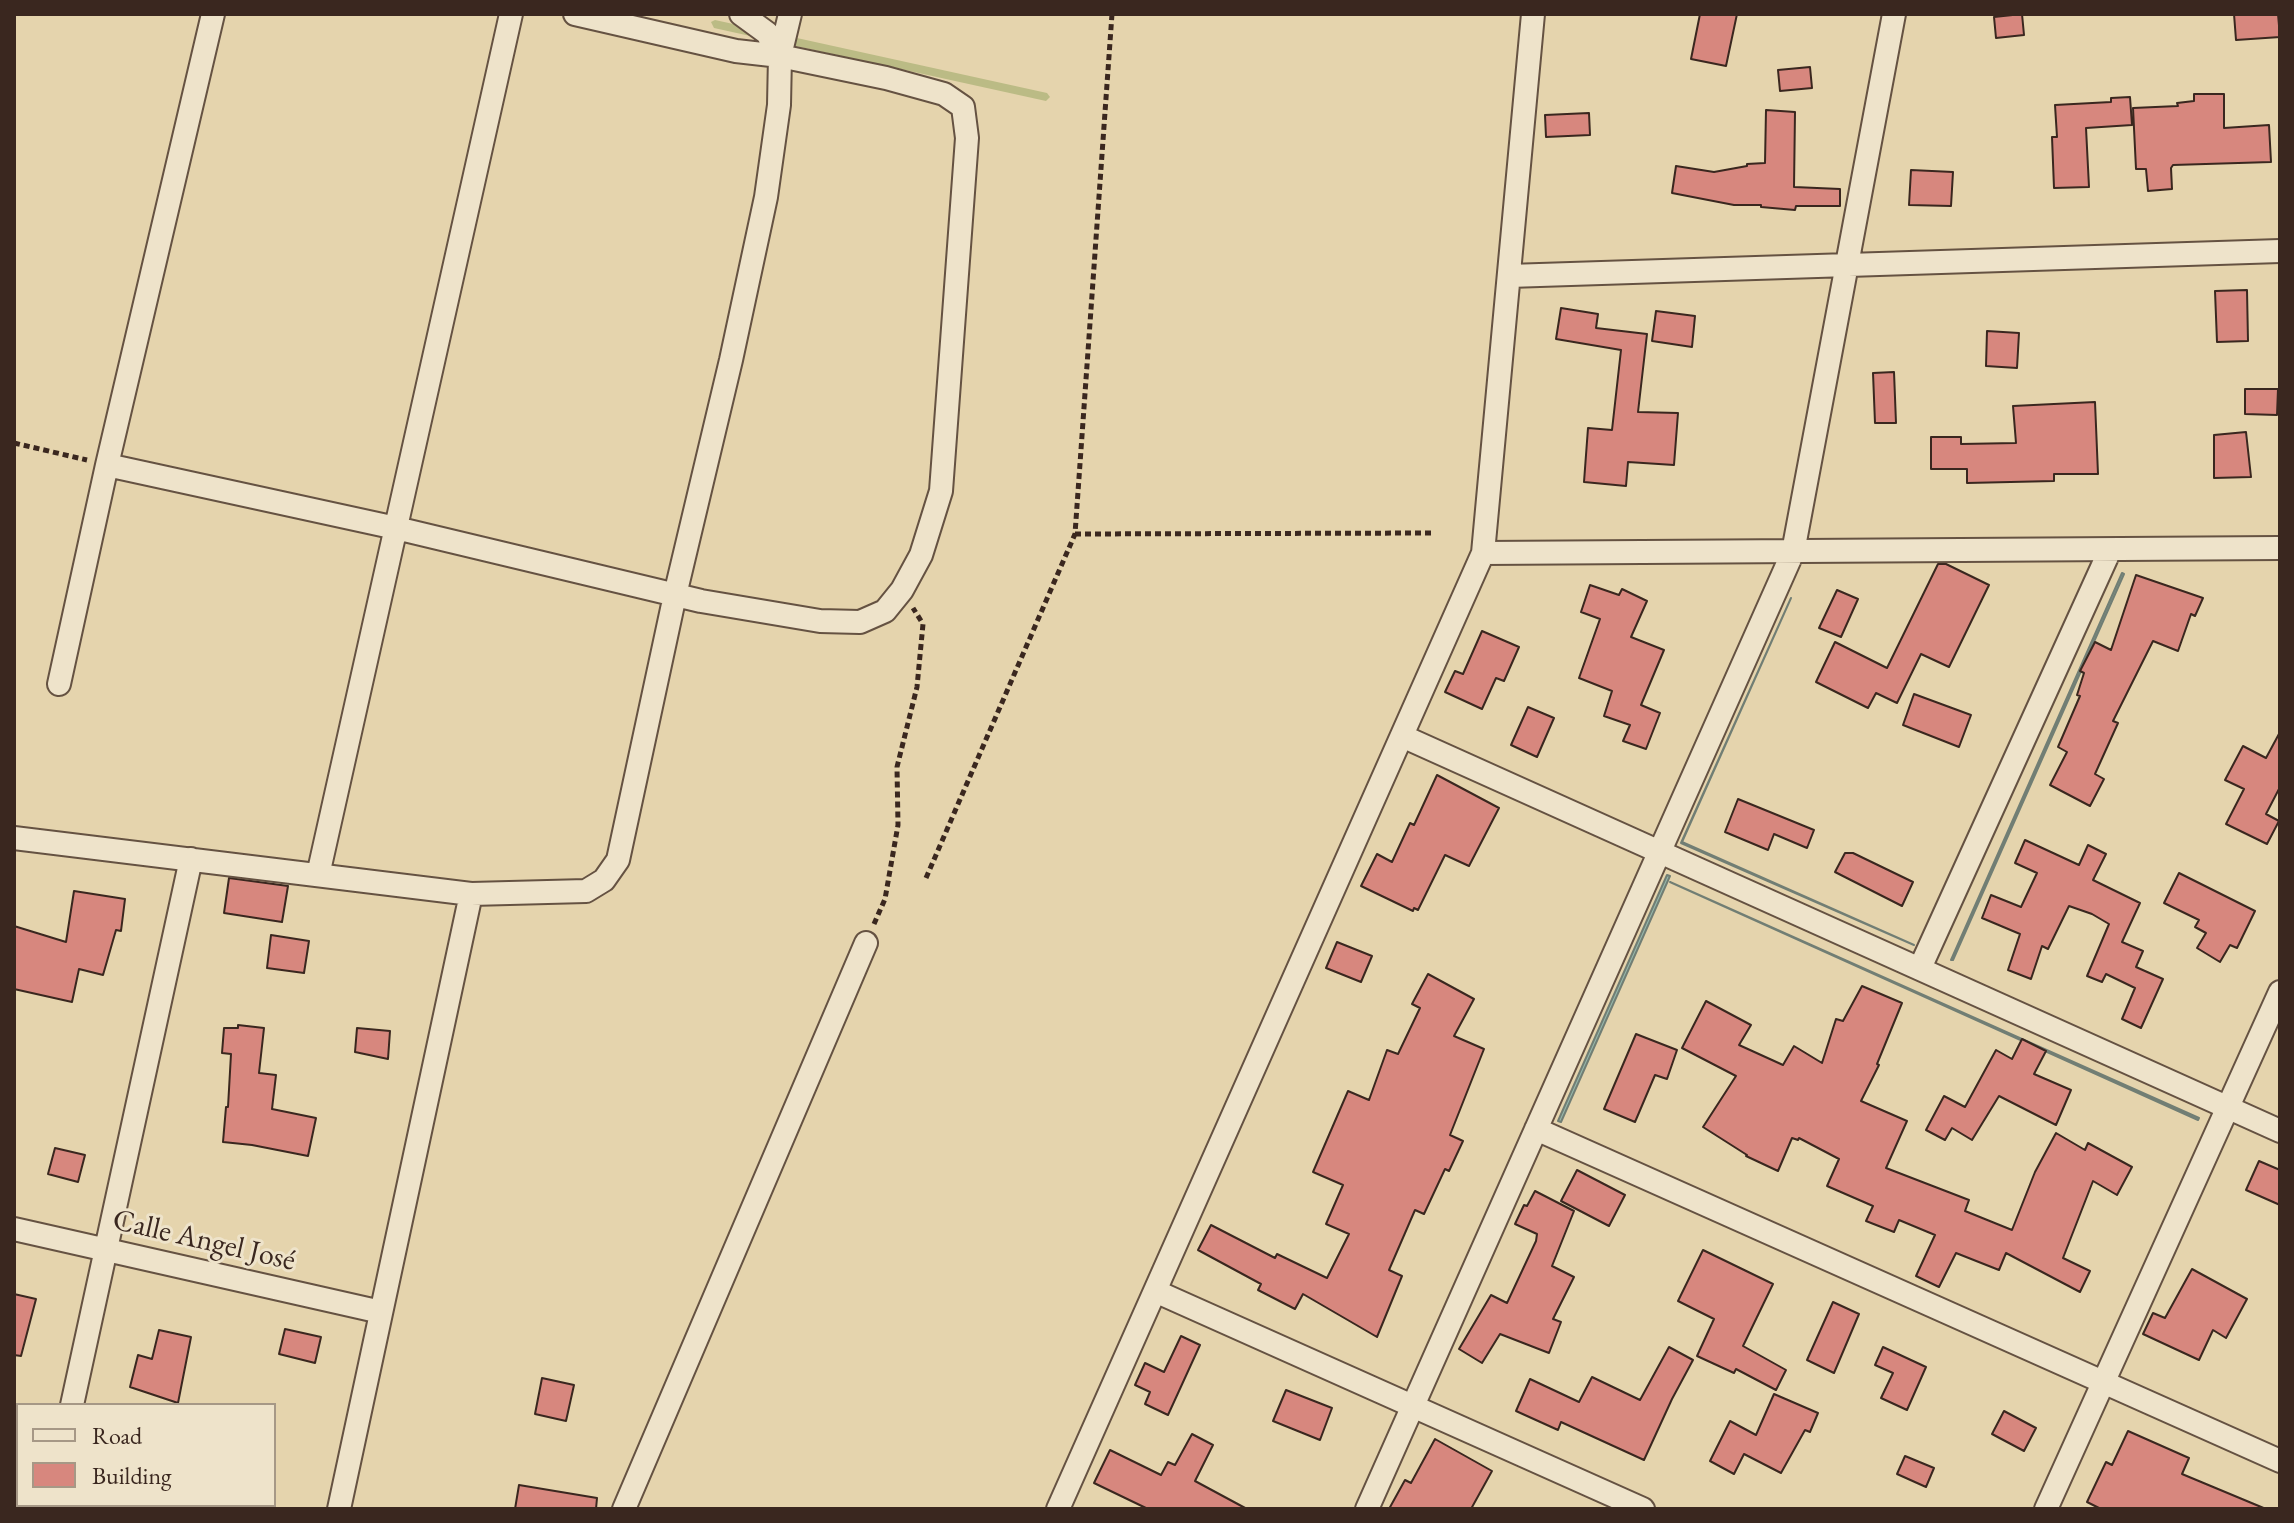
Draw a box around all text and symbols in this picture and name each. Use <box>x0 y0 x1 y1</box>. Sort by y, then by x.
street label: Calle Angel José <box>109 1203 299 1279</box>
legend <box>16 1403 276 1507</box>
text: Road <box>92 1420 142 1451</box>
text: Building <box>92 1460 172 1491</box>

